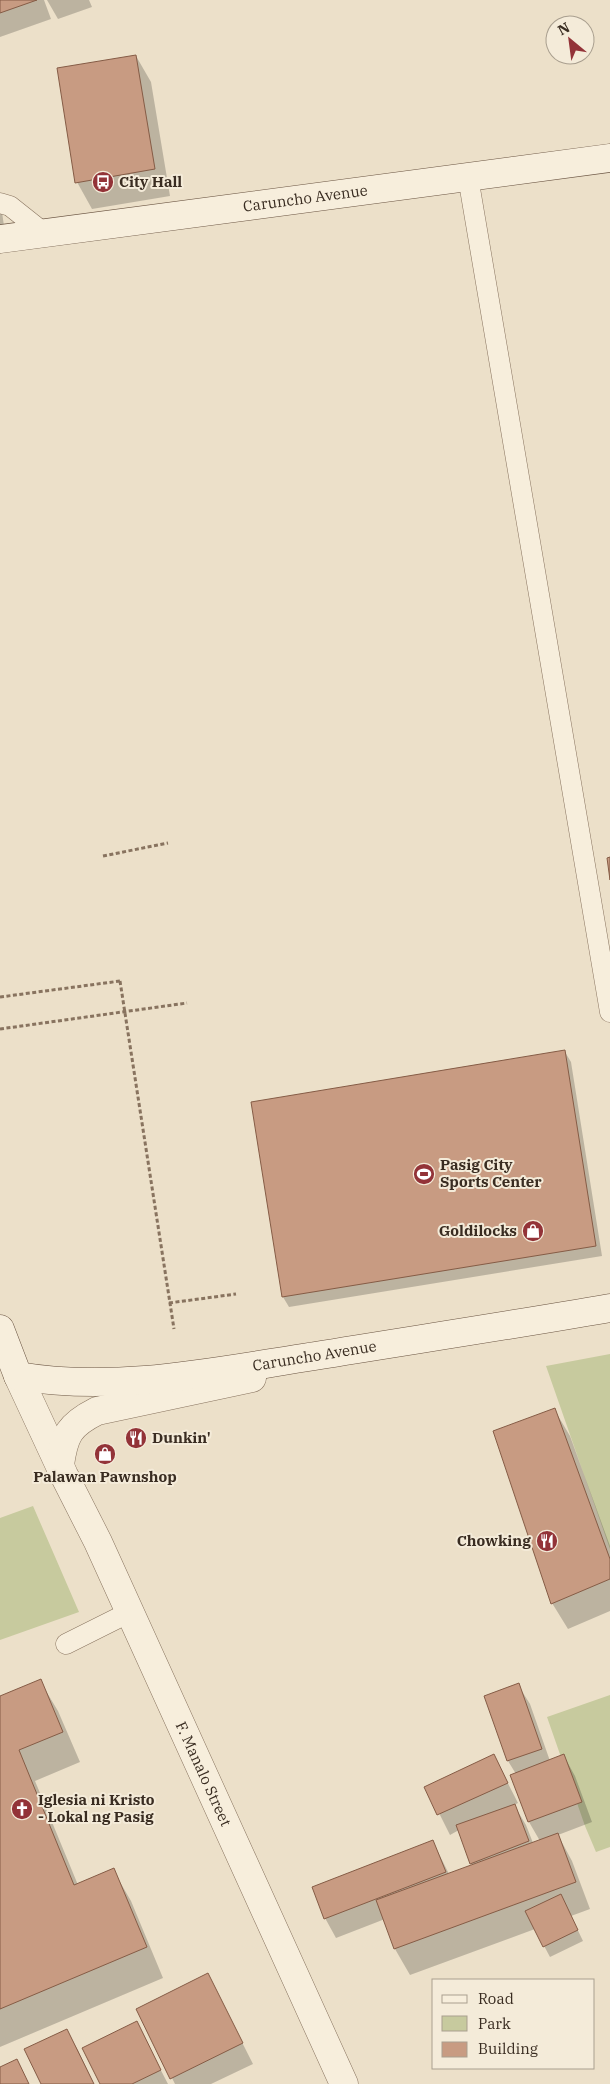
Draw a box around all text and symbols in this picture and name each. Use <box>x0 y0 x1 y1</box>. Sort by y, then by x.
north arrow <box>545 15 595 65</box>
text: N <box>554 18 573 39</box>
bus stop icon: City Hall <box>91 170 115 194</box>
place label: City Hall <box>119 172 182 191</box>
street label: Caruncho Avenue <box>242 180 369 216</box>
place label: Pasig City Sports Center <box>440 1155 542 1191</box>
sports icon: Pasig City Sports Center <box>412 1162 436 1186</box>
shop icon: Goldilocks <box>521 1219 545 1243</box>
place label: Goldilocks <box>439 1221 517 1240</box>
street label: Caruncho Avenue <box>251 1336 378 1375</box>
restaurant icon: Dunkin' <box>124 1426 148 1450</box>
place label: Dunkin' <box>152 1428 211 1447</box>
shop icon: Palawan Pawnshop <box>93 1442 117 1466</box>
place label: Palawan Pawnshop <box>33 1467 177 1486</box>
restaurant icon: Chowking <box>535 1529 559 1553</box>
place label: Chowking <box>457 1531 531 1550</box>
street label: F. Manalo Street <box>172 1718 236 1829</box>
place label: Iglesia ni Kristo - Lokal ng Pasig <box>38 1790 155 1826</box>
church icon: Iglesia ni Kristo - Lokal ng Pasig <box>10 1797 34 1821</box>
legend <box>432 1979 595 2069</box>
text: Road <box>478 1989 514 2008</box>
text: Park <box>478 2014 511 2033</box>
text: Building <box>478 2039 538 2058</box>

